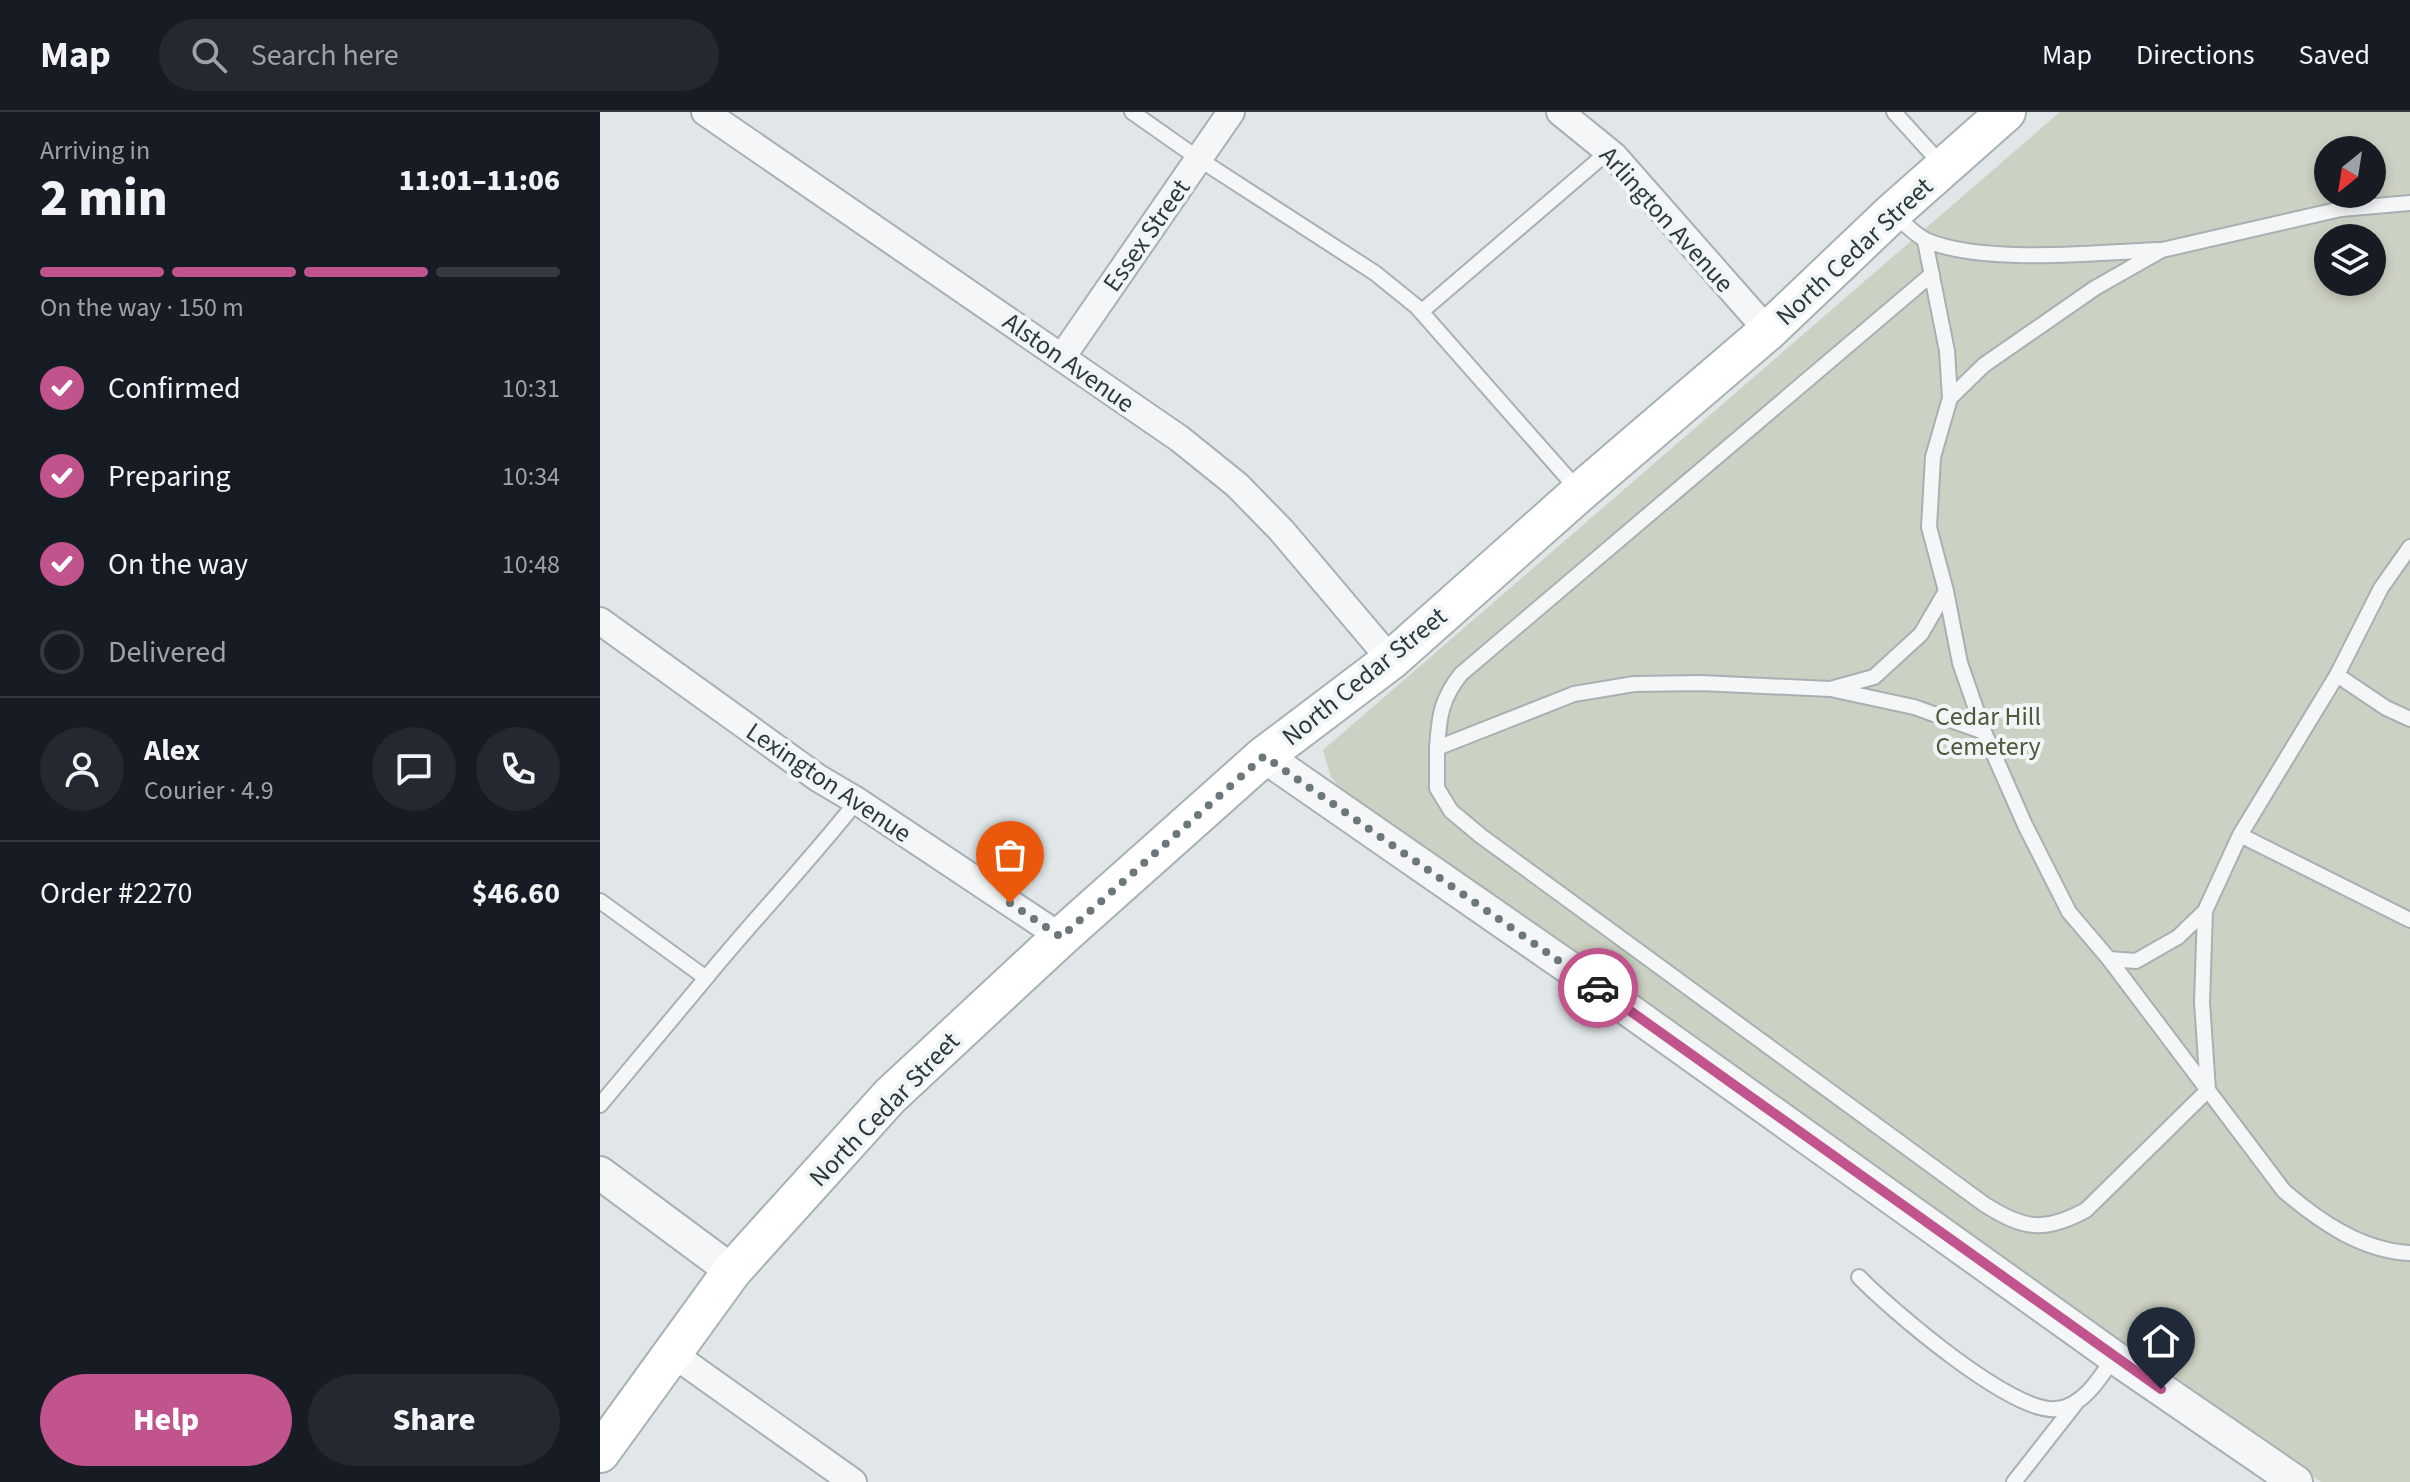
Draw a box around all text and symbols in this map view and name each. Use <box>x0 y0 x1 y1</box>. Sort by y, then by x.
search box <box>159 19 719 91</box>
text: Map <box>40 28 111 82</box>
icon: search <box>187 33 231 77</box>
text: Search here <box>251 34 399 77</box>
text: Map <box>2042 35 2092 75</box>
text: Directions <box>2136 35 2255 75</box>
text: Saved <box>2299 35 2370 75</box>
text: Arriving in <box>40 132 150 169</box>
north arrow <box>2314 136 2386 208</box>
map controls <box>2314 136 2386 296</box>
street label: Arlington Avenue <box>1591 138 1742 301</box>
text: 11:01–11:06 <box>399 159 560 202</box>
text: 2 min <box>40 162 168 236</box>
street label: North Cedar Street <box>1768 169 1941 334</box>
street label: Essex Street <box>1094 171 1199 299</box>
button: layers <box>2314 224 2386 296</box>
text: On the way · 150 m <box>40 289 244 326</box>
street label: Alston Avenue <box>995 303 1142 422</box>
icon: check <box>40 366 84 410</box>
text: Confirmed <box>108 367 241 410</box>
text: 10:31 <box>502 370 560 407</box>
icon: check <box>40 454 84 498</box>
text: Preparing <box>108 455 231 498</box>
text: 10:34 <box>502 458 560 495</box>
icon: check <box>40 542 84 586</box>
text: On the way <box>108 543 248 586</box>
text: 10:48 <box>502 546 560 583</box>
street label: North Cedar Street <box>1274 598 1455 755</box>
text: Delivered <box>108 631 227 674</box>
park label: Cedar Hill Cemetery <box>1935 698 2041 765</box>
street label: Lexington Avenue <box>739 713 919 852</box>
button: person <box>40 727 124 811</box>
button: chat <box>372 727 456 811</box>
button: phone <box>476 727 560 811</box>
text: Alex <box>144 729 200 772</box>
text: Courier · 4.9 <box>144 772 274 809</box>
pin <box>976 821 1044 903</box>
icon: bag <box>988 833 1032 877</box>
text: Order #2270 <box>40 872 193 915</box>
text: $46.60 <box>472 872 560 915</box>
courier <box>1558 948 1638 1028</box>
icon: car <box>1576 966 1620 1010</box>
street label: North Cedar Street <box>801 1023 968 1195</box>
pin <box>2127 1307 2195 1389</box>
icon: home <box>2139 1319 2183 1363</box>
button: Help <box>40 1374 292 1466</box>
button: Share <box>308 1374 560 1466</box>

